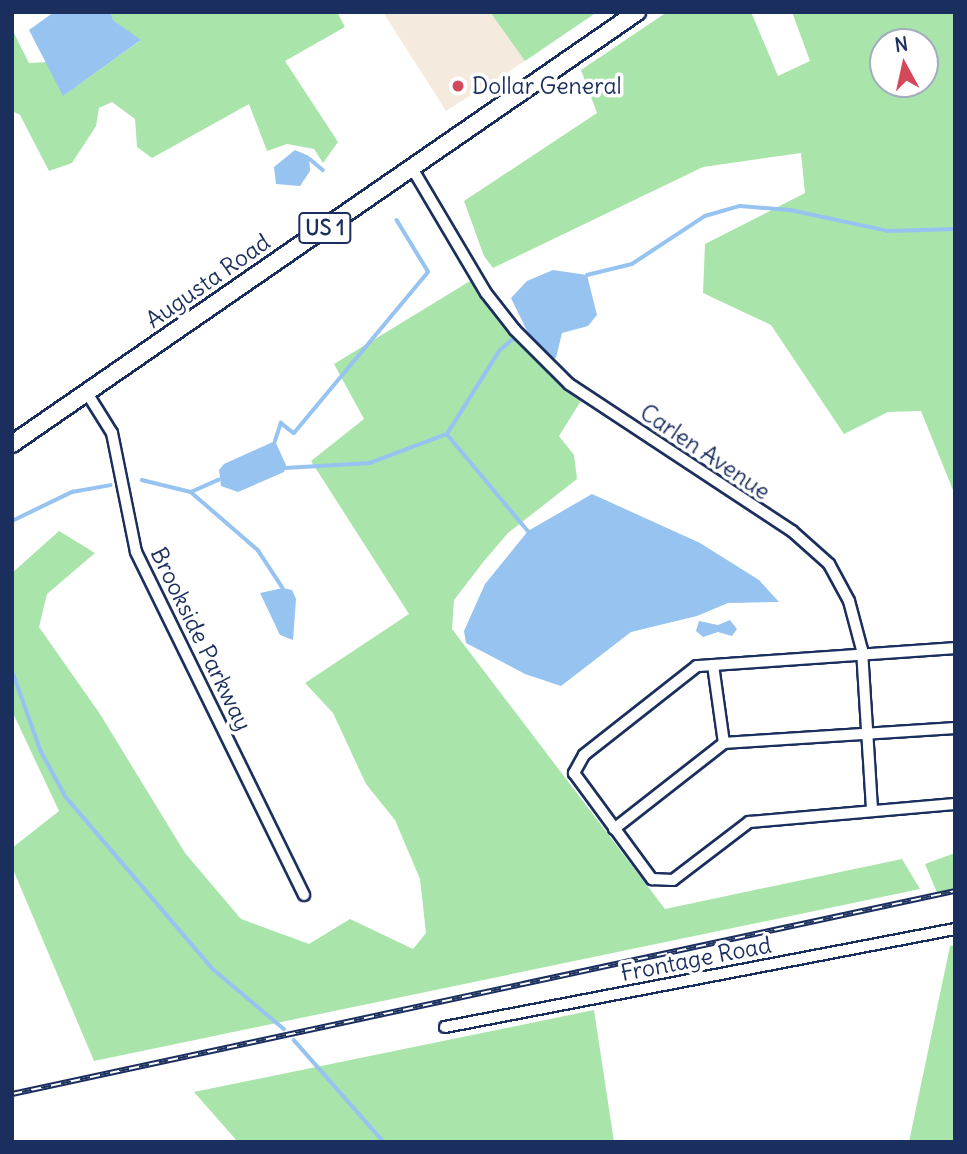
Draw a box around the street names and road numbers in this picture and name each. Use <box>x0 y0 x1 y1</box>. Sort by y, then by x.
road number: US 1 <box>297 210 353 246</box>
street label: Augusta Road <box>141 228 275 334</box>
street label: Carlen Avenue <box>635 398 775 506</box>
street label: Brookside Parkway <box>145 543 257 735</box>
street label: Frontage Road <box>618 931 774 987</box>

